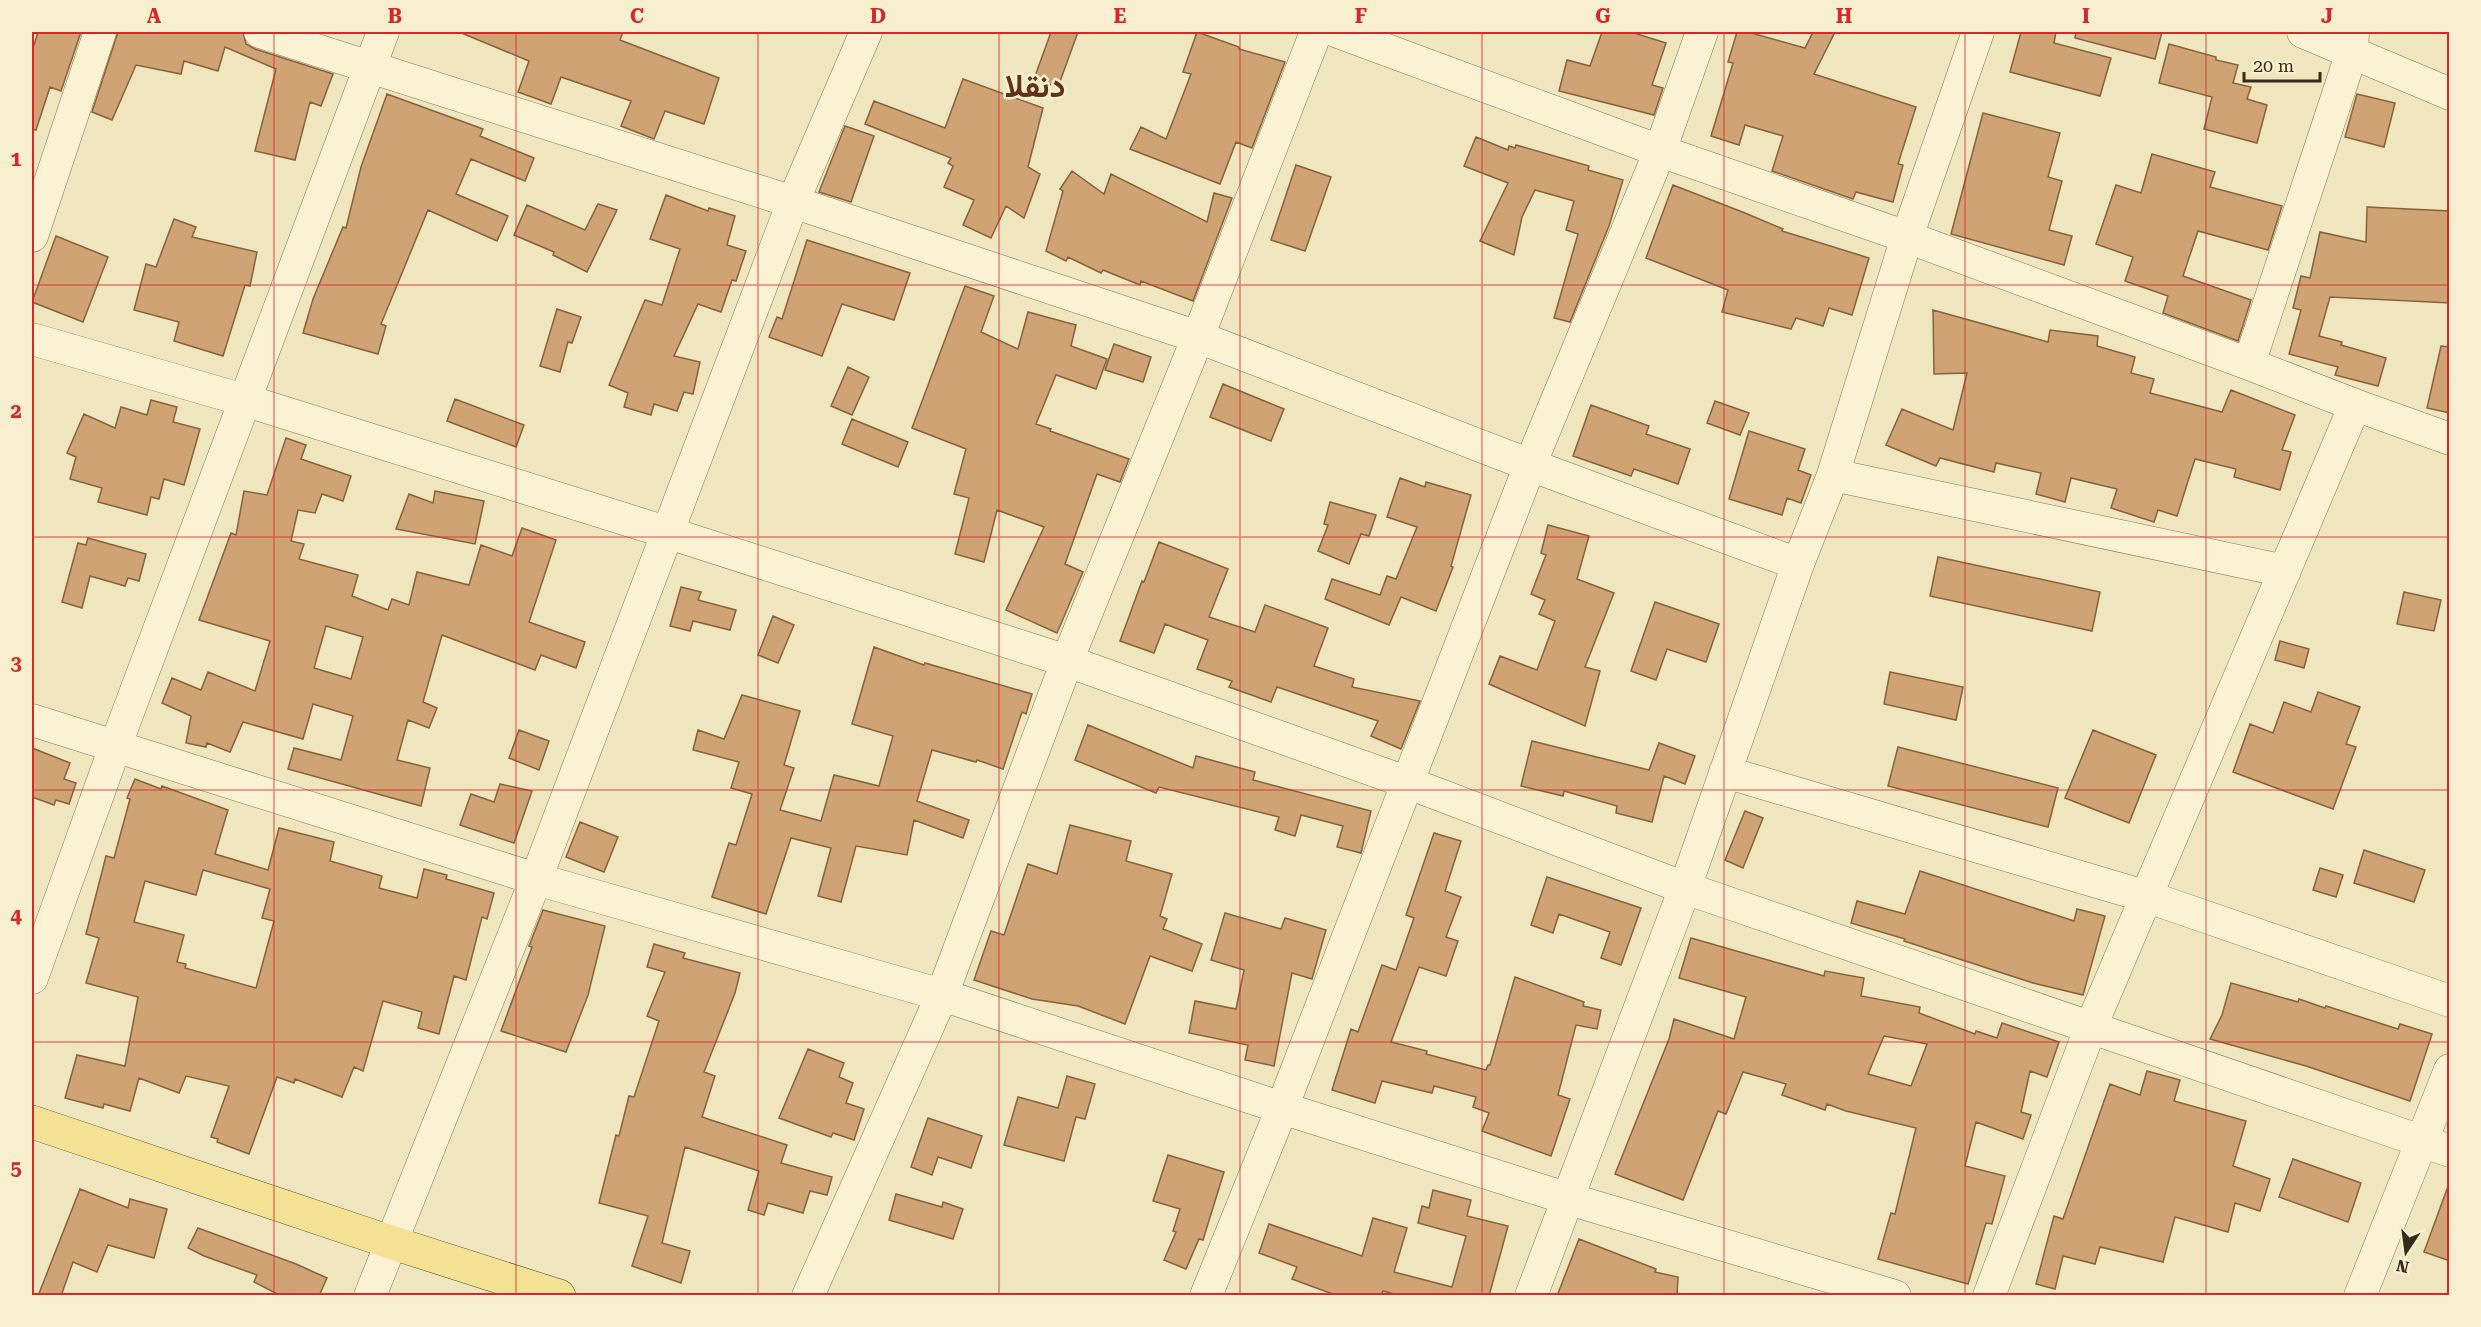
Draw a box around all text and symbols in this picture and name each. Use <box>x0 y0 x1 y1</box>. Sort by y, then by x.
text: A <box>147 4 162 28</box>
text: B <box>388 4 402 28</box>
text: C <box>630 4 644 28</box>
text: D <box>870 4 886 28</box>
text: E <box>1114 4 1127 28</box>
text: F <box>1355 4 1367 28</box>
text: G <box>1595 4 1611 28</box>
text: H <box>1836 4 1852 28</box>
text: I <box>2082 4 2090 28</box>
text: J <box>2321 4 2333 28</box>
scale bar <box>2244 45 2320 83</box>
text: 20 m <box>2253 55 2294 76</box>
district label: دنقلا <box>1005 67 1065 105</box>
text: 1 <box>10 147 22 171</box>
text: 2 <box>10 399 22 423</box>
text: 3 <box>10 651 22 675</box>
text: 4 <box>10 904 22 928</box>
text: 5 <box>10 1156 22 1180</box>
north arrow <box>2376 1222 2436 1282</box>
text: N <box>2395 1255 2411 1277</box>

